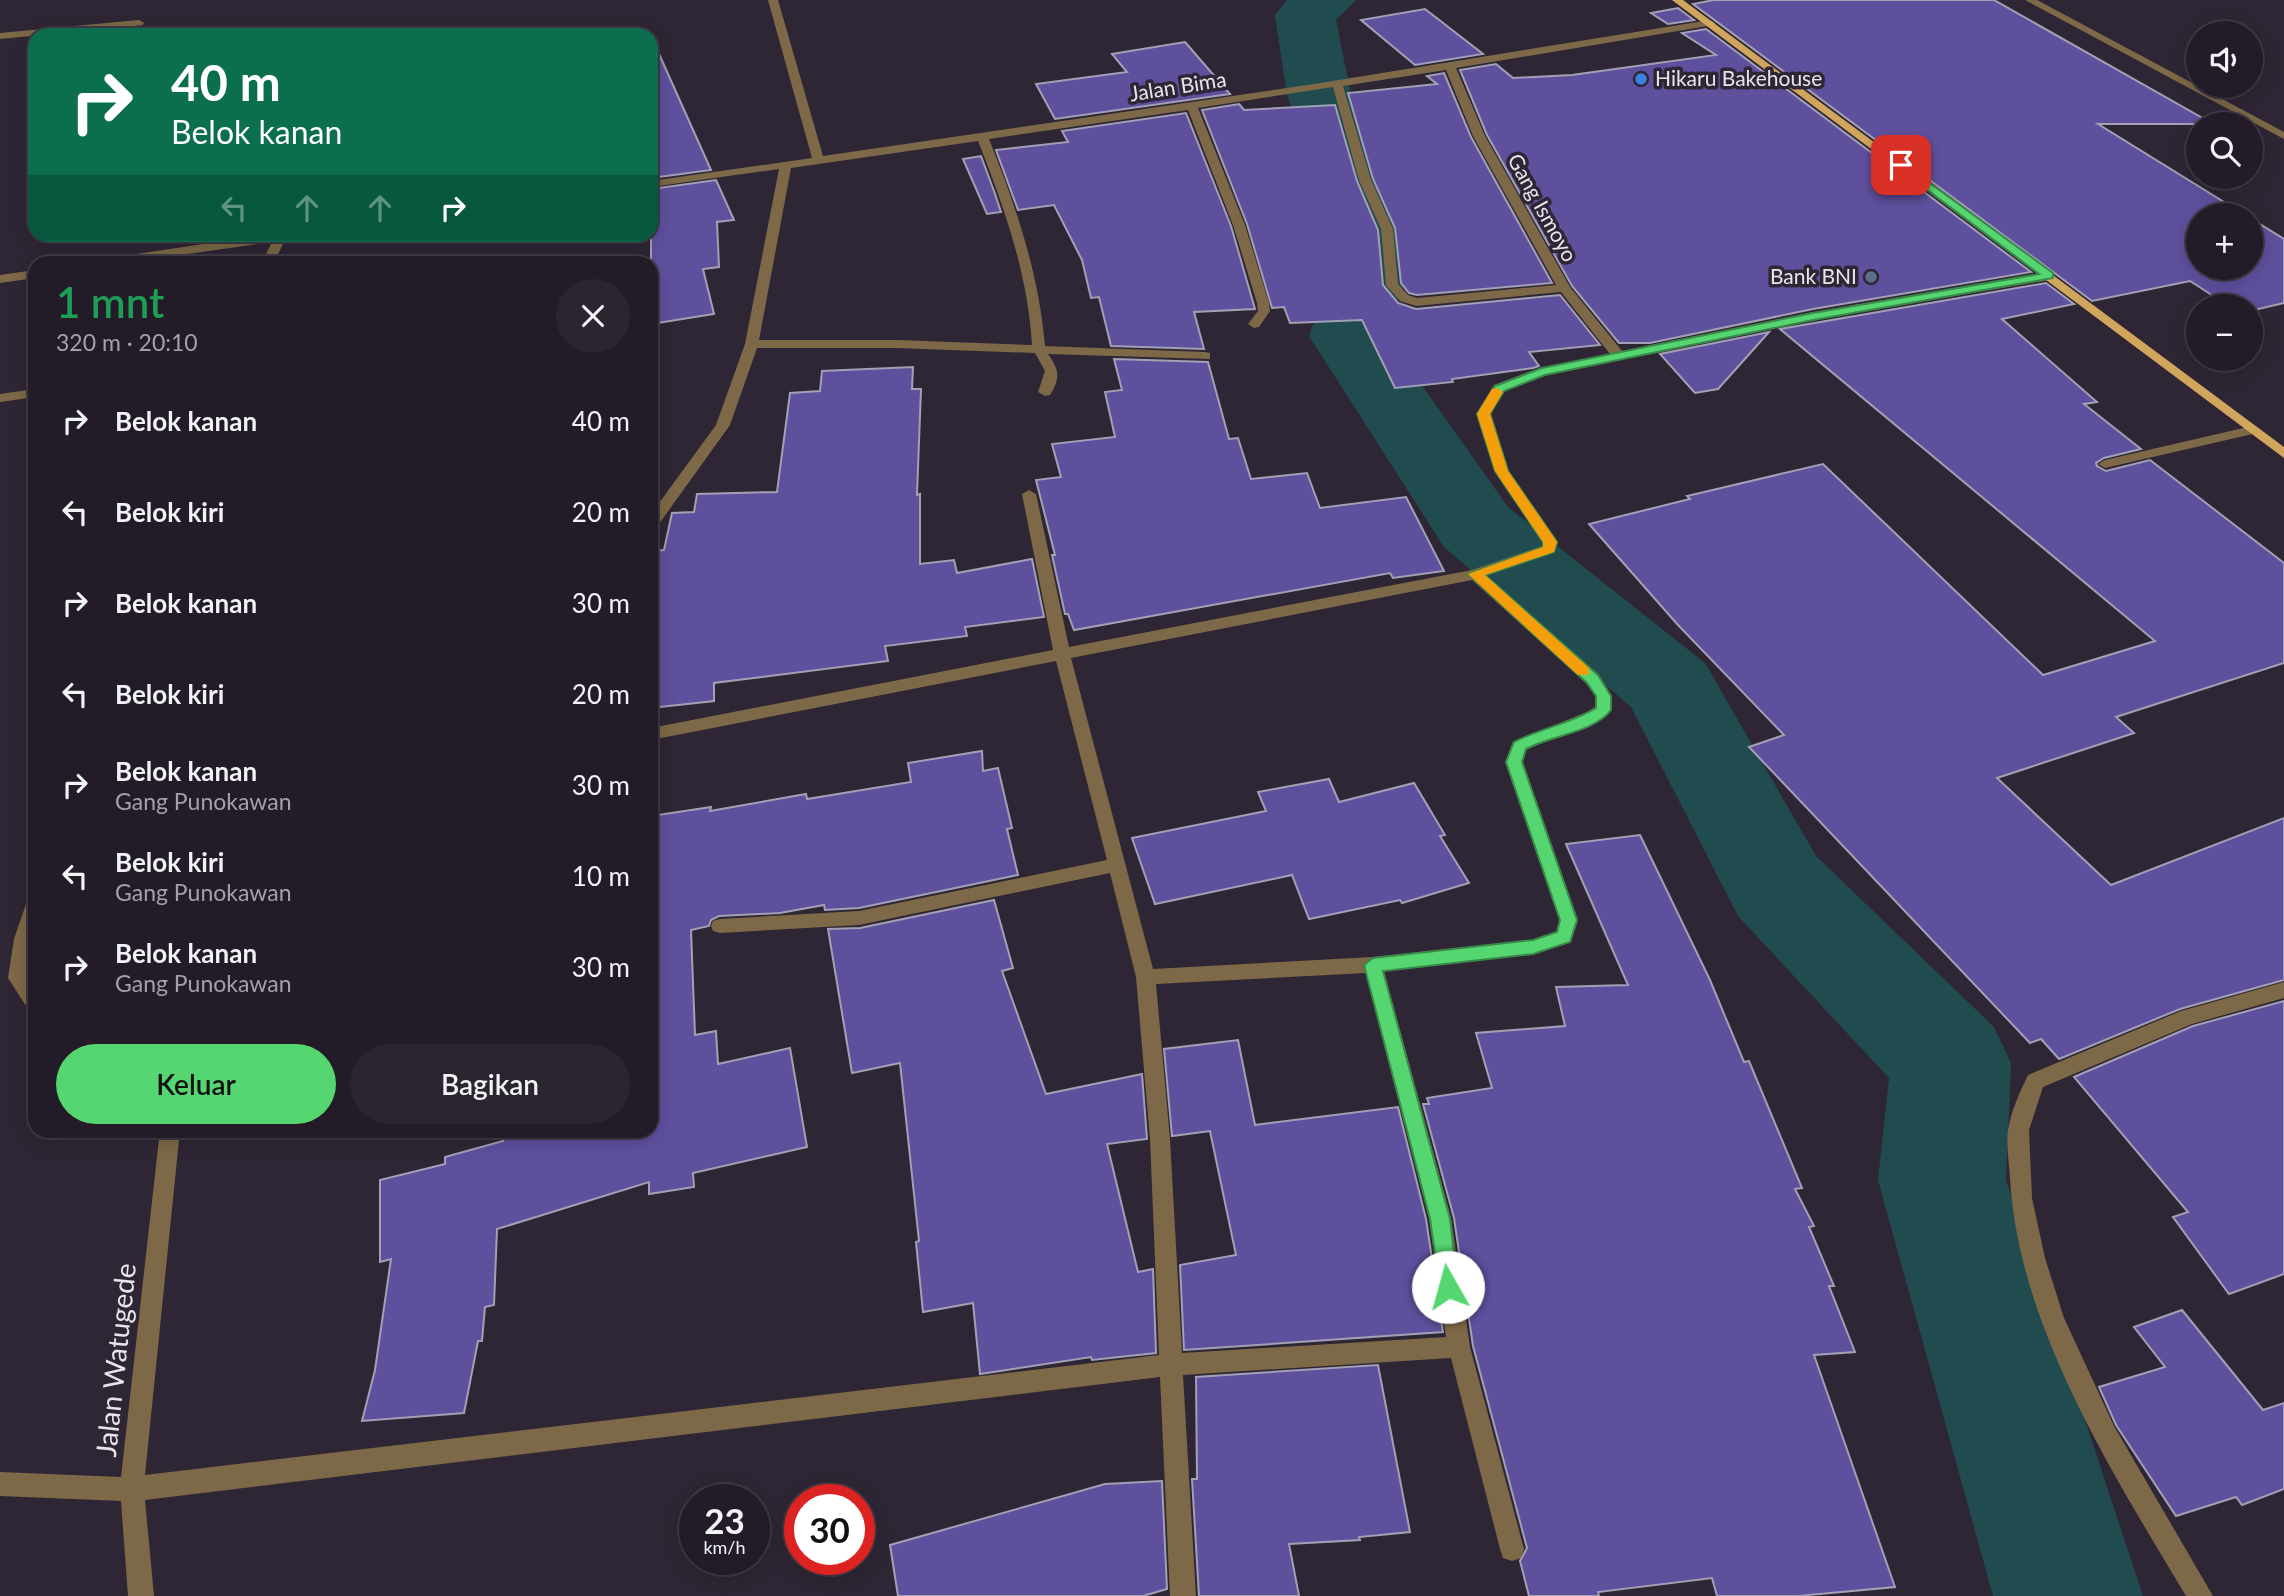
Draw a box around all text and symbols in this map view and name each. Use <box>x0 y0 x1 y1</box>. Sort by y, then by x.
map controls <box>2186 21 2263 371</box>
button: sound <box>2186 21 2263 98</box>
text: 40 m <box>171 53 281 111</box>
icon: right <box>56 56 147 147</box>
place label: Hikaru Bakehouse <box>1655 65 1822 90</box>
street label: Jalan Bima <box>1128 66 1228 105</box>
marker: Hikaru Bakehouse <box>1633 71 1649 87</box>
text: Belok kanan <box>171 112 342 151</box>
button: search <box>2186 112 2263 189</box>
pin <box>1871 135 1931 195</box>
icon: arrive <box>1882 146 1920 184</box>
street label: Gang Ismoyo <box>1503 149 1583 266</box>
icon: left <box>215 189 253 227</box>
icon: ahead <box>288 189 326 227</box>
icon: ahead <box>361 189 399 227</box>
icon: right <box>434 189 472 227</box>
button: + <box>2186 203 2263 280</box>
place label: Bank BNI <box>1770 263 1857 288</box>
marker: Bank BNI <box>1863 269 1879 285</box>
text: 1 mnt <box>56 277 164 327</box>
button: close <box>556 279 630 353</box>
button: − <box>2186 294 2263 371</box>
text: 320 m · 20:10 <box>56 328 198 356</box>
icon: right <box>56 402 94 440</box>
text: Belok kanan <box>115 405 257 437</box>
text: 40 m <box>572 405 630 437</box>
icon: left <box>56 493 94 531</box>
text: Belok kiri <box>115 496 224 528</box>
text: 20 m <box>572 496 630 528</box>
icon: right <box>56 584 94 622</box>
text: Belok kanan <box>115 587 257 619</box>
text: 30 m <box>572 587 630 619</box>
icon: left <box>56 675 94 713</box>
text: Belok kiri <box>115 678 224 710</box>
text: 20 m <box>572 678 630 710</box>
text: Belok kanan <box>115 755 257 787</box>
icon: right <box>56 766 94 804</box>
text: 30 m <box>572 769 630 801</box>
text: Gang Punokawan <box>115 787 292 815</box>
text: Belok kiri <box>115 846 224 878</box>
icon: left <box>56 857 94 895</box>
text: 10 m <box>572 860 630 892</box>
text: Gang Punokawan <box>115 878 292 906</box>
text: Belok kanan <box>115 937 257 969</box>
icon: right <box>56 948 94 986</box>
text: 30 m <box>572 951 630 983</box>
text: Gang Punokawan <box>115 969 292 997</box>
button: Keluar <box>56 1044 336 1124</box>
button: Bagikan <box>350 1044 630 1124</box>
position arrow <box>1411 1250 1485 1324</box>
street label: Jalan Watugede <box>88 1261 142 1458</box>
speed limit sign: 30 <box>784 1484 875 1575</box>
text: 23 <box>704 1499 745 1541</box>
text: km/h <box>703 1536 746 1558</box>

